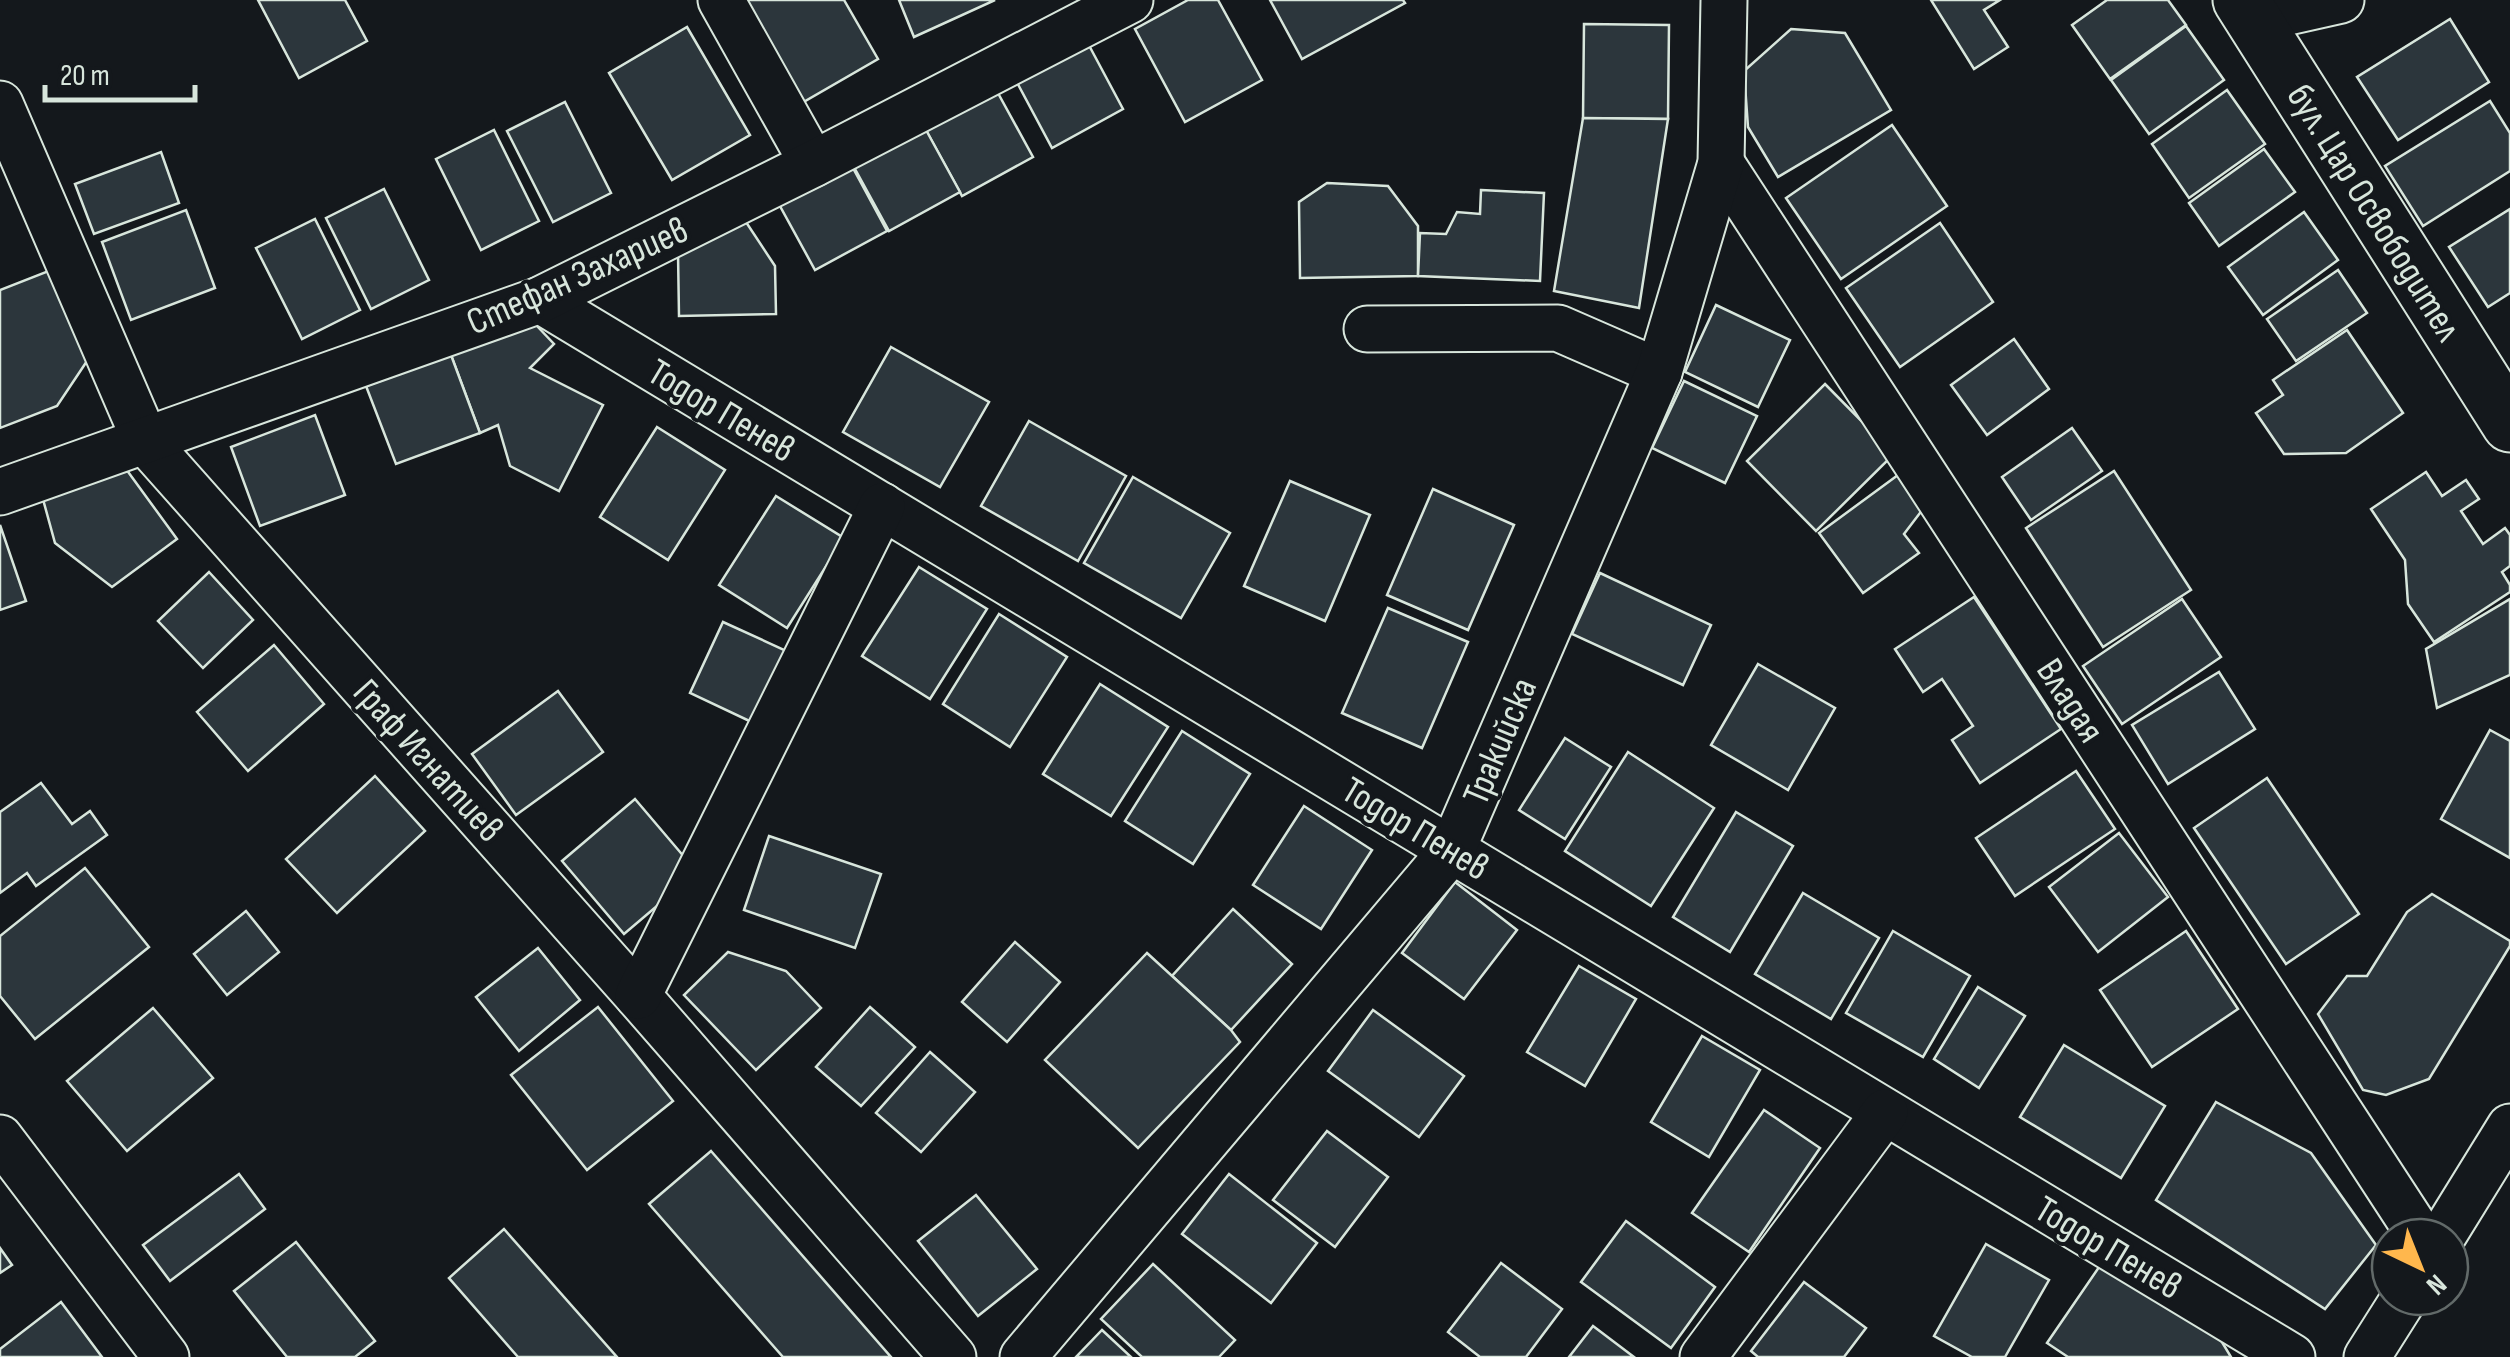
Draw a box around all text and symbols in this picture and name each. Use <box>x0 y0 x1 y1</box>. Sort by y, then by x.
scale bar <box>45 40 195 102</box>
text: 20 m <box>60 58 110 94</box>
street label: бул. Цар Освободител <box>2277 76 2471 350</box>
street label: Стефан Захариев <box>460 208 695 345</box>
street label: Тодор Пенев <box>640 350 803 473</box>
street label: Владая <box>2026 651 2113 751</box>
street label: Граф Игнатиев <box>343 671 513 852</box>
street label: Тракийска <box>1454 672 1547 812</box>
street label: Тодор Пенев <box>1334 768 1497 891</box>
street label: Тодор Пенев <box>2027 1187 2190 1310</box>
north arrow <box>2370 1217 2470 1317</box>
text: N <box>2419 1267 2453 1301</box>

